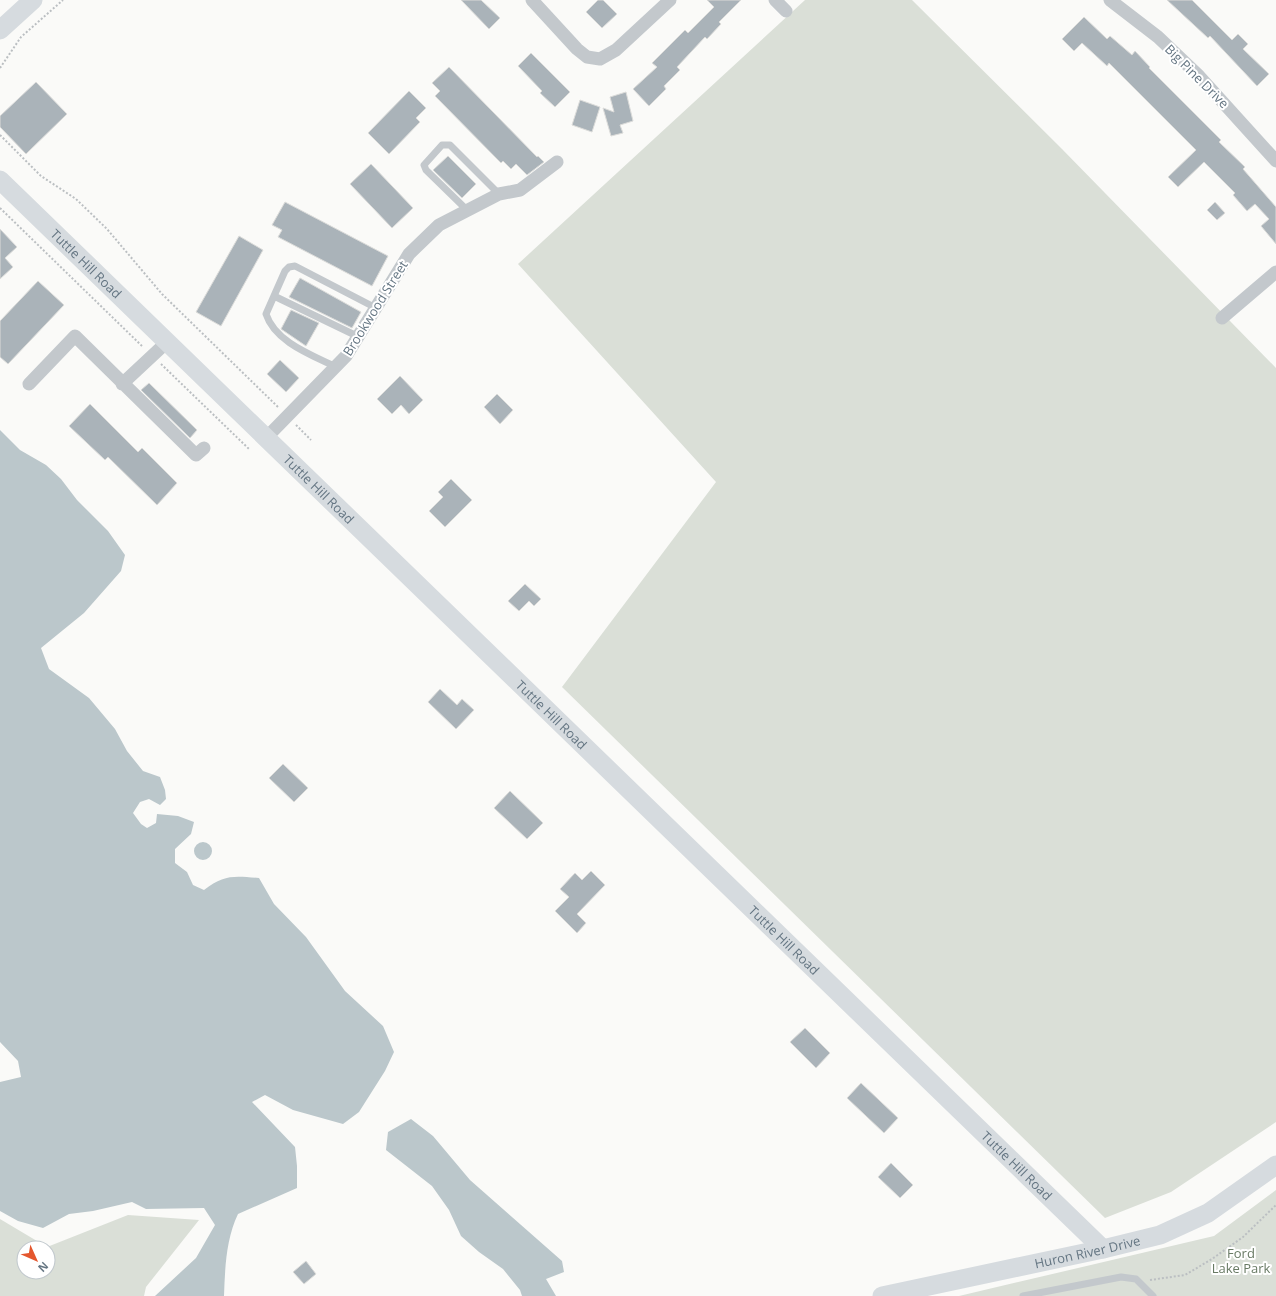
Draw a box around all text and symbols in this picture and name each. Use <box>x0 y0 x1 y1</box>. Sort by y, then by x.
street label: Big Pine Drive <box>1161 40 1233 112</box>
street label: Tuttle Hill Road <box>47 225 126 302</box>
street label: Brookwood Street <box>338 256 412 359</box>
street label: Tuttle Hill Road <box>279 450 358 528</box>
street label: Tuttle Hill Road <box>512 676 591 753</box>
street label: Tuttle Hill Road <box>745 901 824 979</box>
street label: Tuttle Hill Road <box>977 1127 1056 1204</box>
street label: Huron River Drive <box>1033 1231 1142 1272</box>
north arrow <box>16 1240 56 1280</box>
park label: Ford Lake Park <box>1212 1244 1271 1277</box>
text: N <box>35 1259 52 1276</box>

